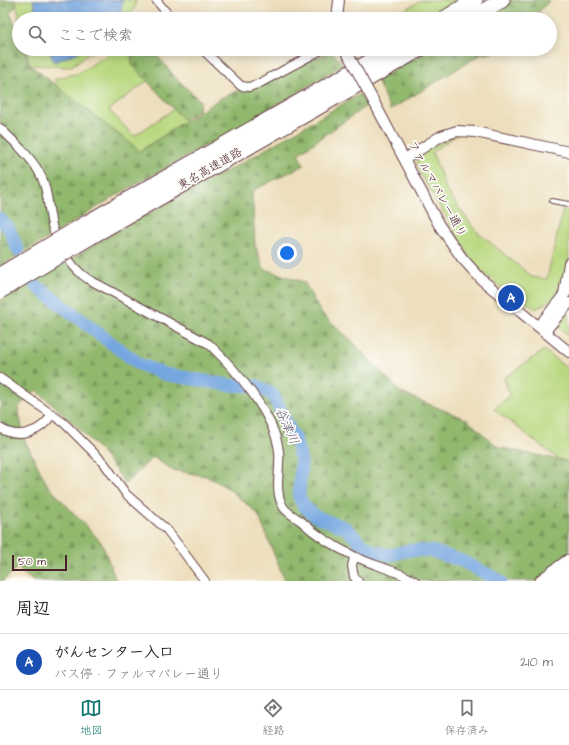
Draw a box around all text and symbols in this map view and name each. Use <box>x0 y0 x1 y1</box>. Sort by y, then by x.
search box <box>12 12 557 56</box>
icon: search <box>26 23 48 45</box>
text: ここで検索 <box>58 25 133 46</box>
street label: ファルマバレー通り <box>403 137 471 241</box>
street label: 東名高速道路 <box>175 144 245 194</box>
your location <box>277 243 297 263</box>
pin: A <box>498 283 524 313</box>
water label: 谷津川 <box>271 405 303 447</box>
scale bar <box>12 553 67 572</box>
text: 50 m <box>18 554 46 569</box>
text: 周辺 <box>16 597 50 621</box>
text: がんセンター入口 <box>54 642 174 663</box>
text: A <box>25 653 33 671</box>
text: 210 m <box>520 653 553 671</box>
text: バス停 · ファルマバレー通り <box>54 665 223 683</box>
tab: 地図 <box>80 697 102 738</box>
tab: 経路 <box>262 697 284 738</box>
tab: 保存済み <box>445 697 489 738</box>

